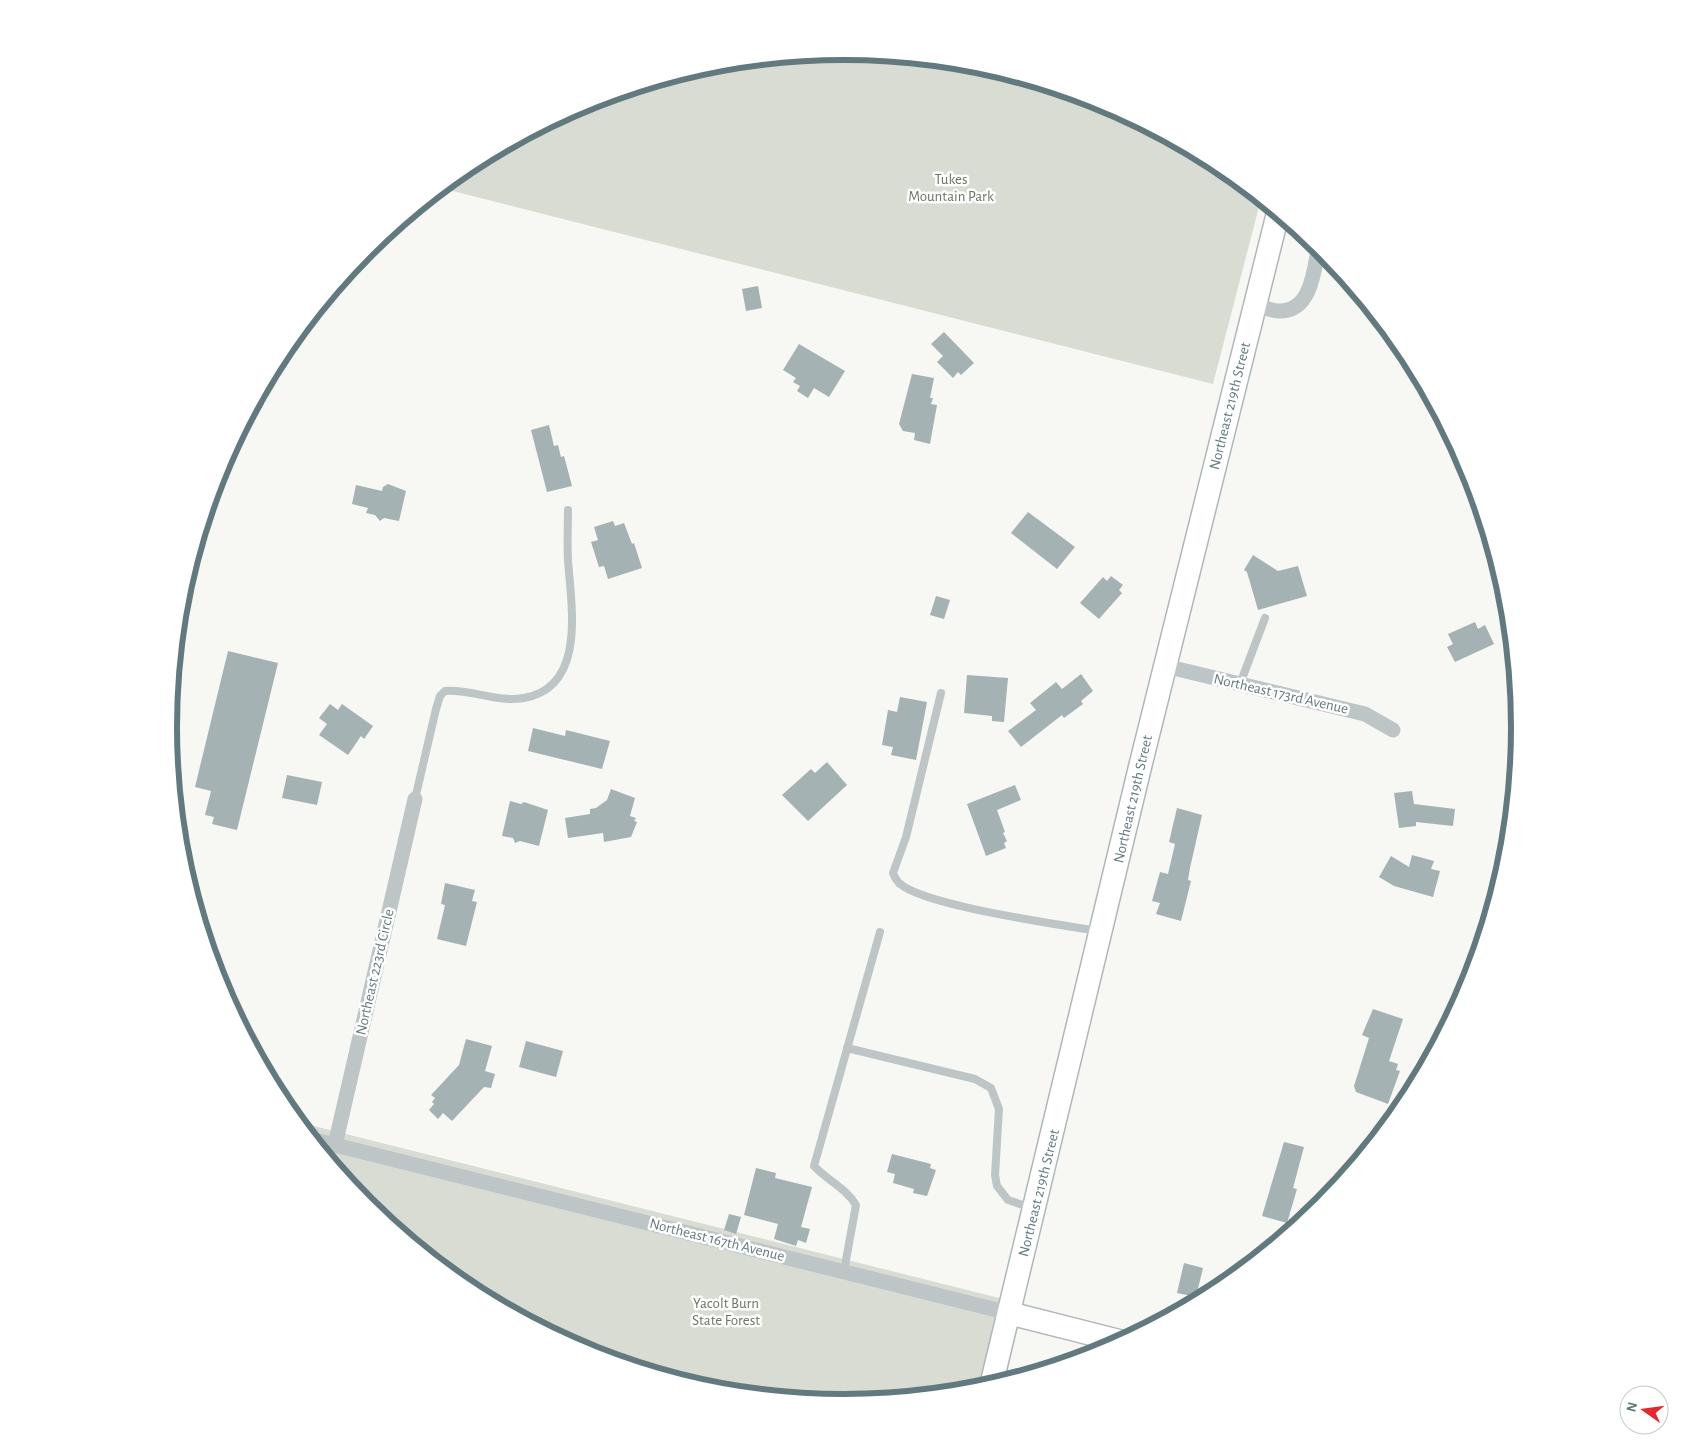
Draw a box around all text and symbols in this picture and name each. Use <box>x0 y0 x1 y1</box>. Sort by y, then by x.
park label: Tukes Mountain Park <box>908 172 994 204</box>
street label: Northeast 219th Street <box>1207 341 1253 471</box>
street label: Northeast 173rd Avenue <box>1212 671 1350 717</box>
street label: Northeast 219th Street <box>1111 733 1155 864</box>
street label: Northeast 223rd Circle <box>353 907 397 1036</box>
street label: Northeast 219th Street <box>1016 1128 1062 1258</box>
street label: Northeast 167th Avenue <box>648 1216 786 1264</box>
park label: Yacolt Burn State Forest <box>692 1296 760 1328</box>
north arrow <box>1619 1385 1669 1435</box>
text: N <box>1624 1401 1640 1414</box>

